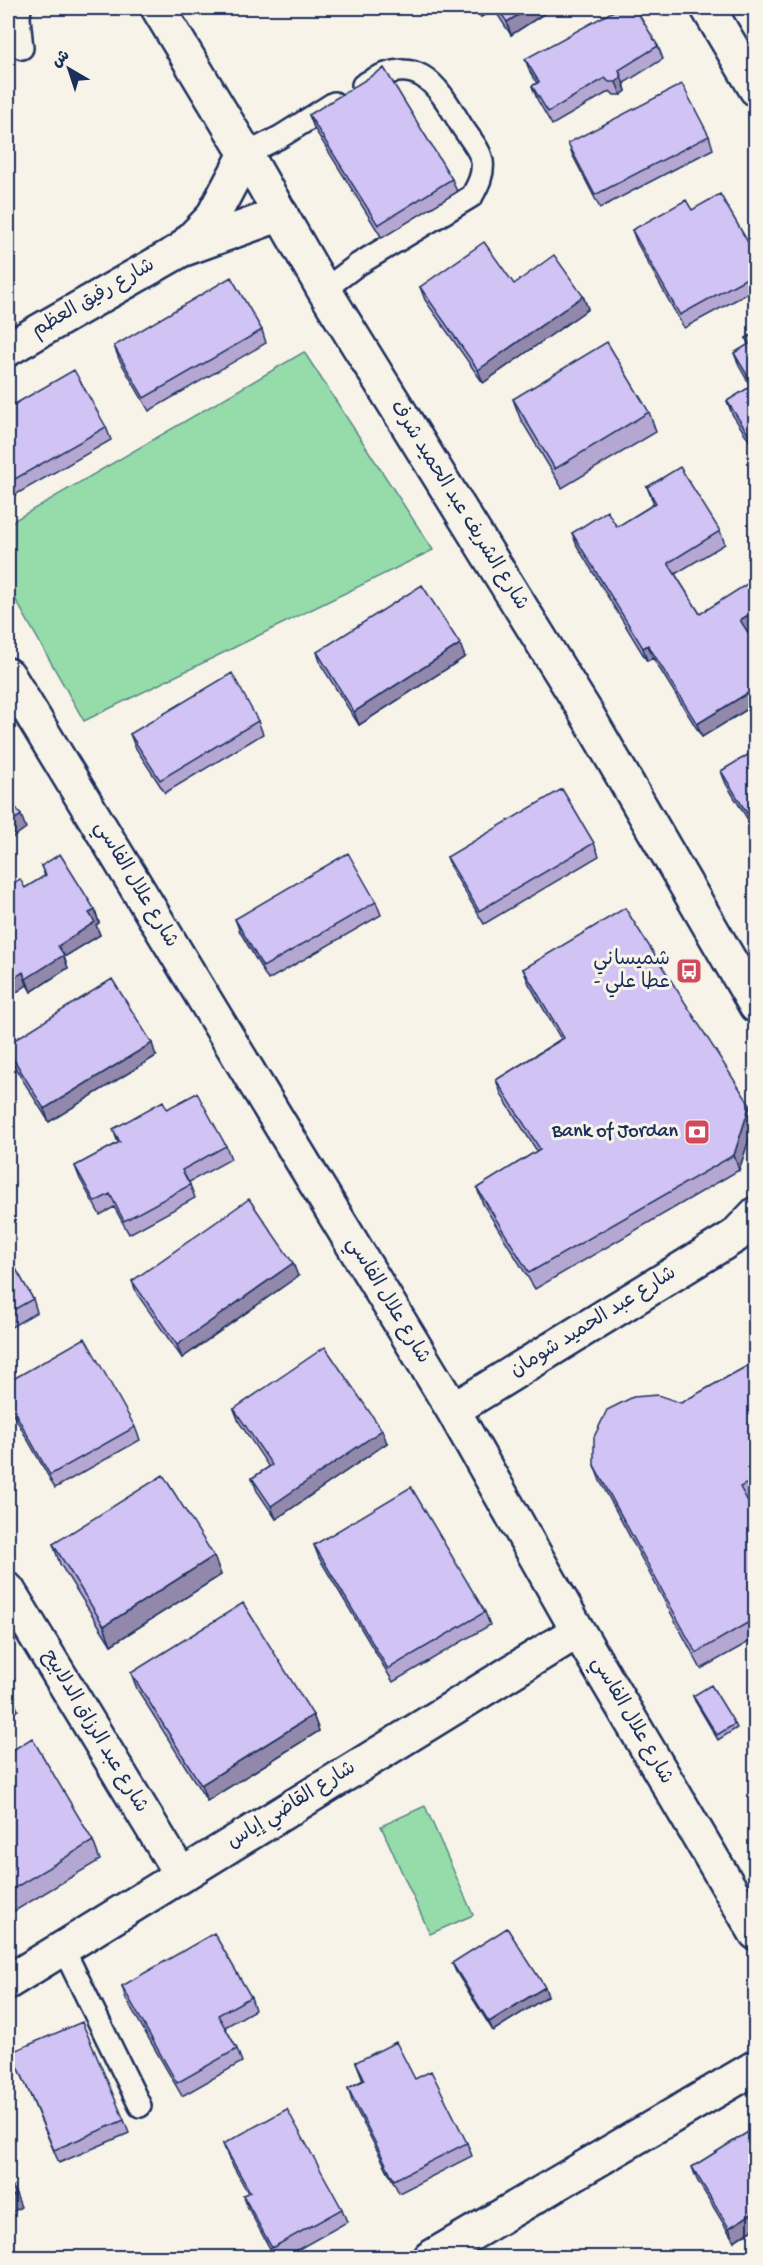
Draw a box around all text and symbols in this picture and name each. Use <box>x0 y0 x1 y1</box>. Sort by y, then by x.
north arrow <box>39 39 99 99</box>
text: ش <box>49 47 75 73</box>
street label: شارع رفيق العظم <box>28 254 159 343</box>
street label: شارع الشريف عبد الحميد شرف <box>384 396 533 615</box>
street label: شارع علال الفاسي <box>86 817 183 954</box>
place label: شميساني - عطا علي <box>593 948 670 998</box>
bus stop icon: شميساني - عطا علي <box>674 956 704 986</box>
bank icon: Bank of Jordan <box>682 1117 712 1147</box>
place label: Bank of Jordan <box>551 1121 678 1144</box>
street label: شارع علال الفاسي <box>338 1233 435 1370</box>
street label: شارع عبد الحميد شومان <box>506 1262 681 1383</box>
street label: شارع عبد الرزاق الدلابيح <box>36 1646 153 1818</box>
street label: شارع علال الفاسي <box>583 1653 678 1790</box>
street label: شارع القاضي إياس <box>223 1756 362 1857</box>

